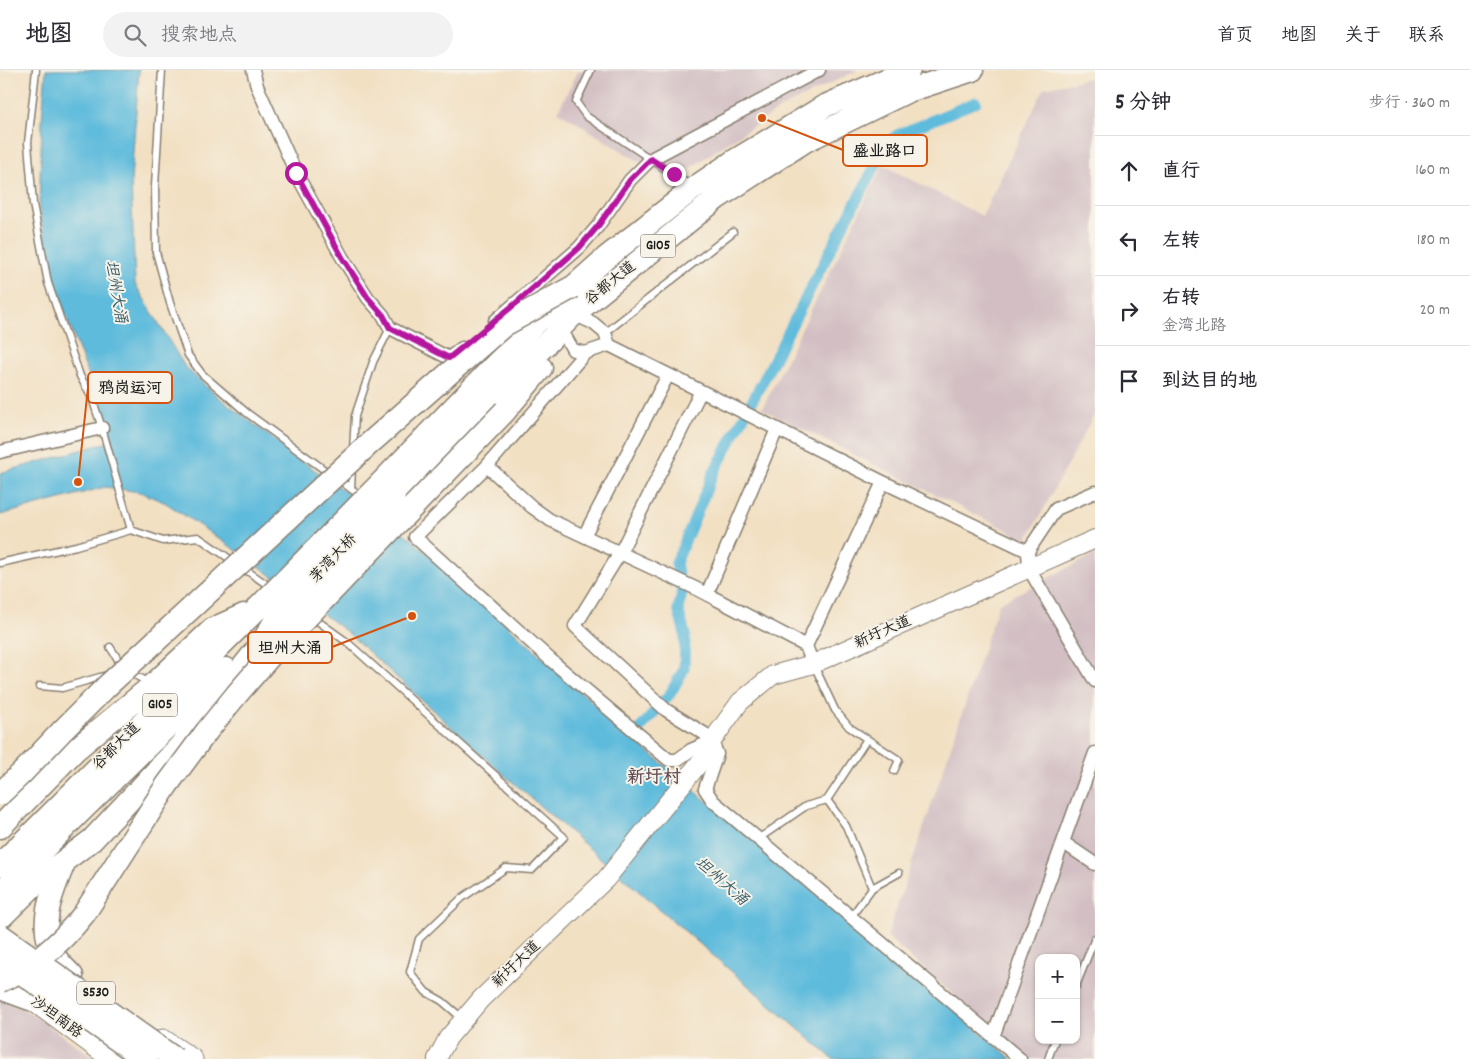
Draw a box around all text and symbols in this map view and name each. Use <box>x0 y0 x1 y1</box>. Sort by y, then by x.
search box <box>103 12 453 57</box>
text: 地图 <box>25 19 73 53</box>
icon: search <box>121 21 149 49</box>
text: 搜索地点 <box>161 23 237 50</box>
text: 首页 <box>1217 24 1253 49</box>
text: 地图 <box>1281 24 1317 49</box>
text: 关于 <box>1345 24 1381 49</box>
text: 联系 <box>1409 24 1445 49</box>
text: 5 分钟 <box>1115 89 1172 119</box>
text: 步行 · 360 m <box>1369 92 1450 115</box>
callout: 盛业路口 <box>843 135 927 166</box>
text: 盛业路口 <box>853 141 917 164</box>
icon: ahead <box>1115 157 1143 185</box>
text: 直行 <box>1162 159 1200 186</box>
text: 160 m <box>1415 159 1450 182</box>
route start <box>285 162 308 185</box>
route end <box>663 163 686 186</box>
icon: left <box>1115 227 1143 255</box>
text: 左转 <box>1162 229 1200 256</box>
text: 180 m <box>1417 229 1450 252</box>
road number: G105 <box>640 235 676 258</box>
street label: 谷都大道 <box>581 257 641 311</box>
water label: 坦州大涌 <box>98 258 132 326</box>
text: 右转 <box>1162 286 1200 313</box>
icon: right <box>1115 297 1143 325</box>
text: 20 m <box>1420 299 1450 322</box>
text: 金湾北路 <box>1162 315 1226 338</box>
icon: arrive <box>1115 367 1143 395</box>
text: 到达目的地 <box>1162 369 1257 396</box>
callout: 鸦岗运河 <box>88 372 172 403</box>
text: 鸦岗运河 <box>98 378 162 401</box>
street label: 茅湾大桥 <box>305 530 363 588</box>
street label: 新圩大道 <box>851 611 915 655</box>
callout: 坦州大涌 <box>248 632 332 663</box>
text: 坦州大涌 <box>258 638 322 661</box>
road number: G105 <box>142 694 178 716</box>
street label: 谷都大道 <box>88 718 146 776</box>
district label: 新圩村 <box>627 766 681 791</box>
water label: 坦州大涌 <box>689 852 753 912</box>
street label: 新圩大道 <box>488 936 546 994</box>
map controls <box>1035 954 1080 1044</box>
button: + <box>1035 954 1080 999</box>
road number: S530 <box>77 981 115 1004</box>
street label: 沙坦南路 <box>25 991 87 1045</box>
button: − <box>1035 999 1080 1044</box>

